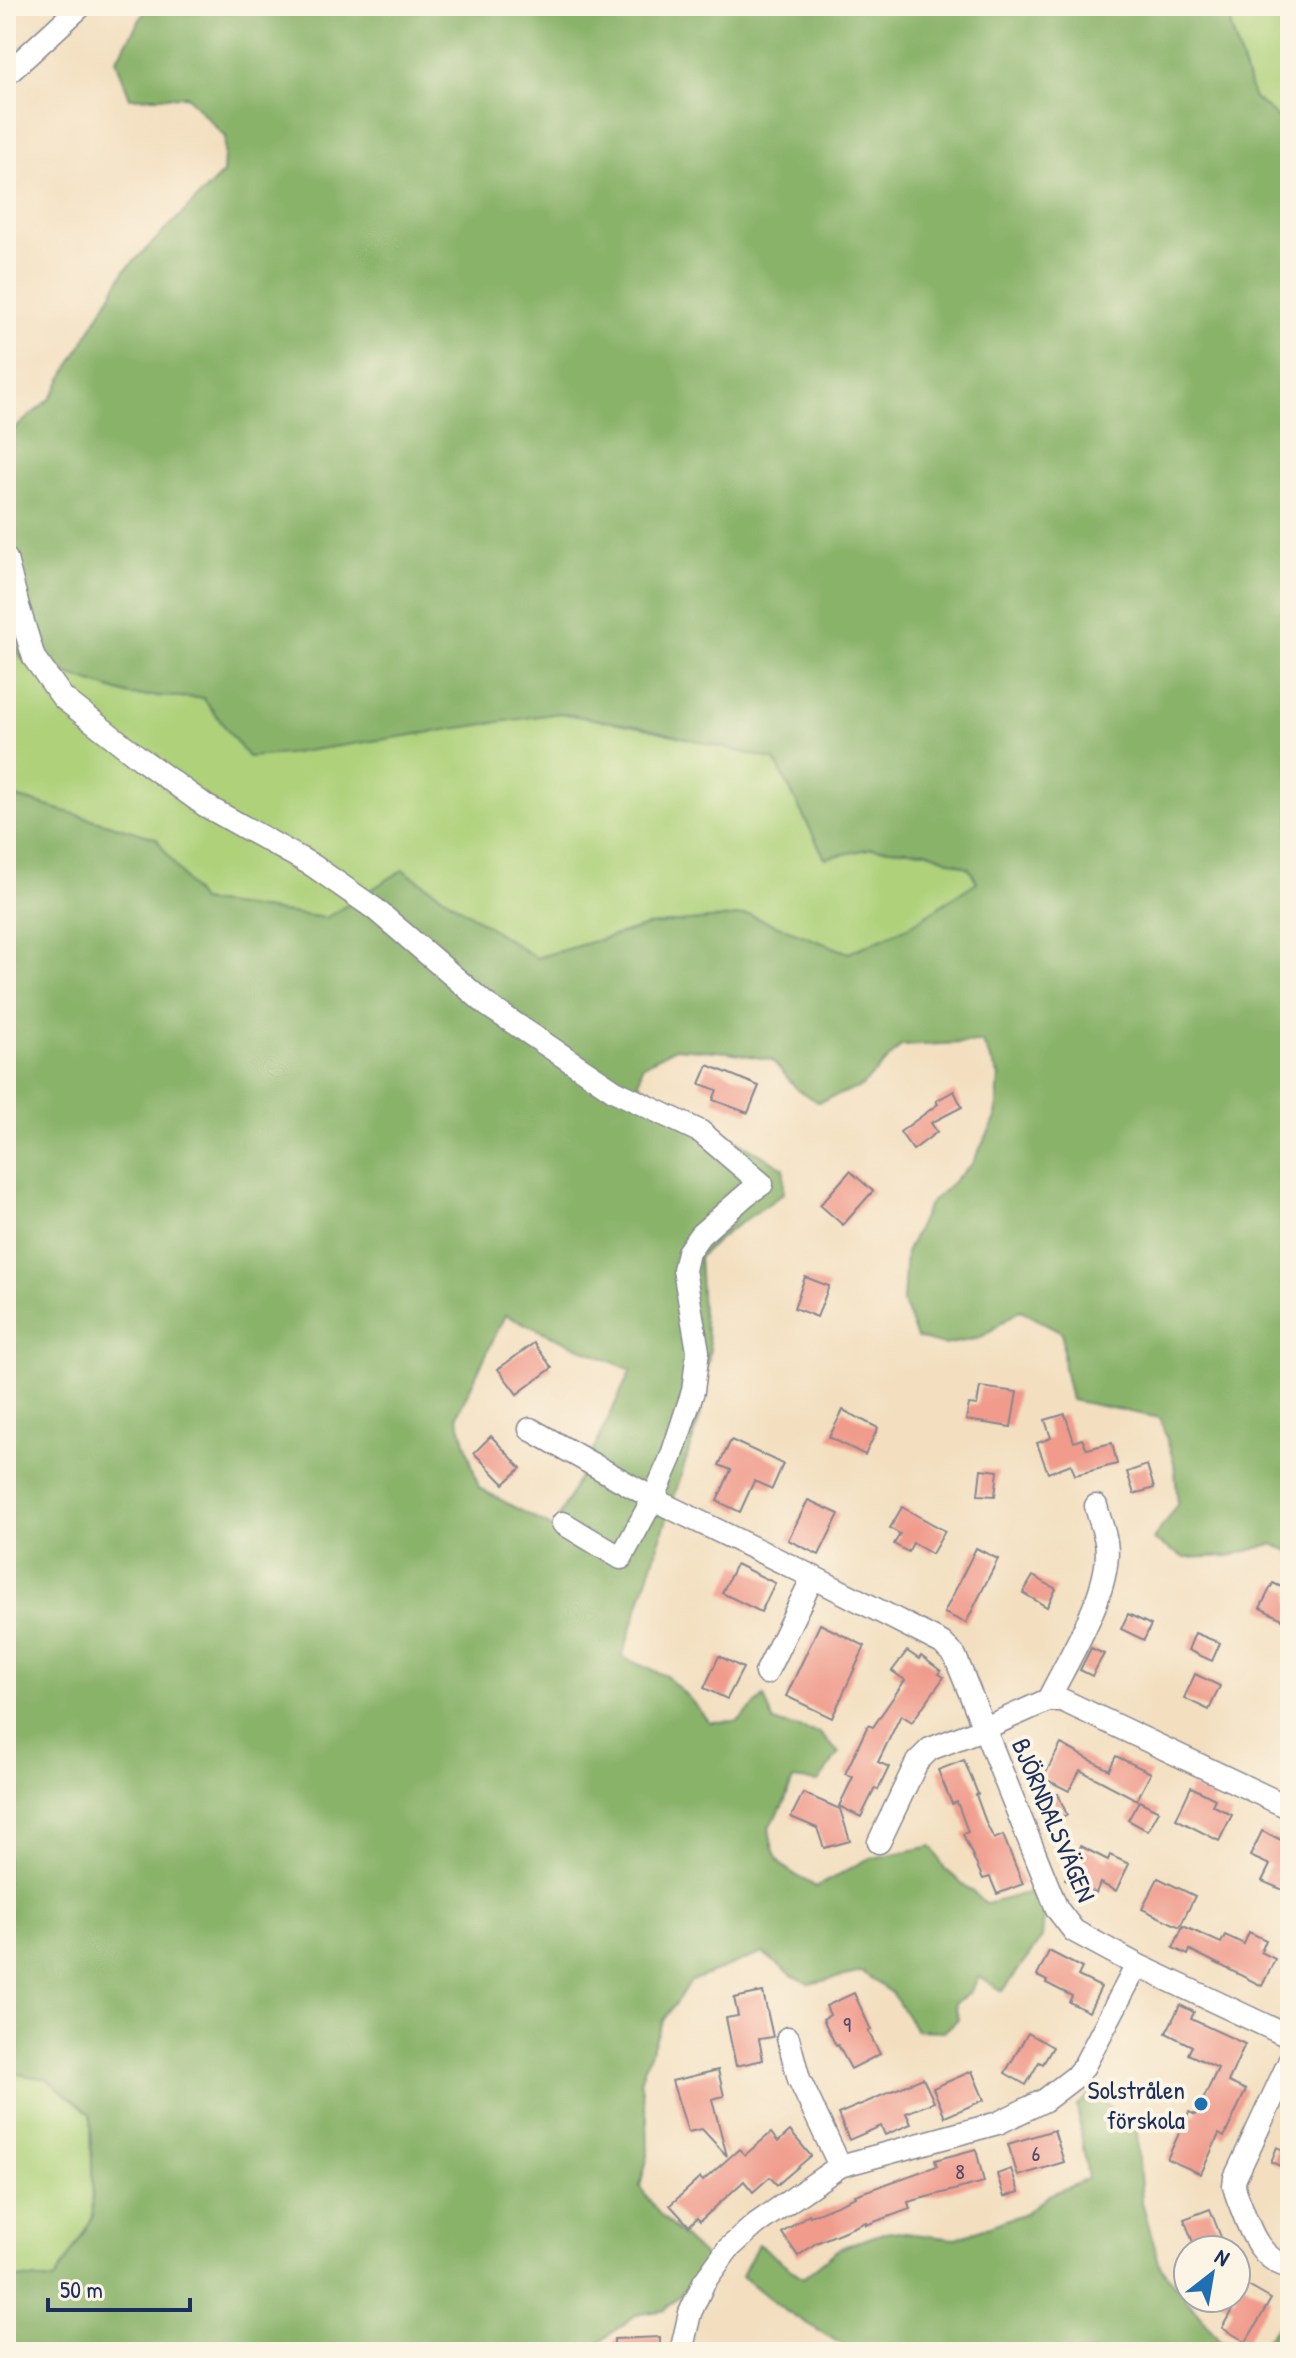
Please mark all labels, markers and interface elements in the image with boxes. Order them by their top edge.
street label: BJÖRNDALSVÄGEN [1004,1733,1104,1907]
house number: 9 [843,2009,851,2039]
place label: Solstrålen förskola [1087,2072,1185,2137]
marker: Solstrålen förskola [1192,2095,1210,2113]
house number: 6 [1032,2138,1041,2168]
house number: 8 [955,2156,965,2186]
north arrow [1172,2234,1252,2314]
text: N [1210,2241,1235,2273]
scale bar [48,2262,190,2312]
text: 50 m [60,2273,103,2305]

